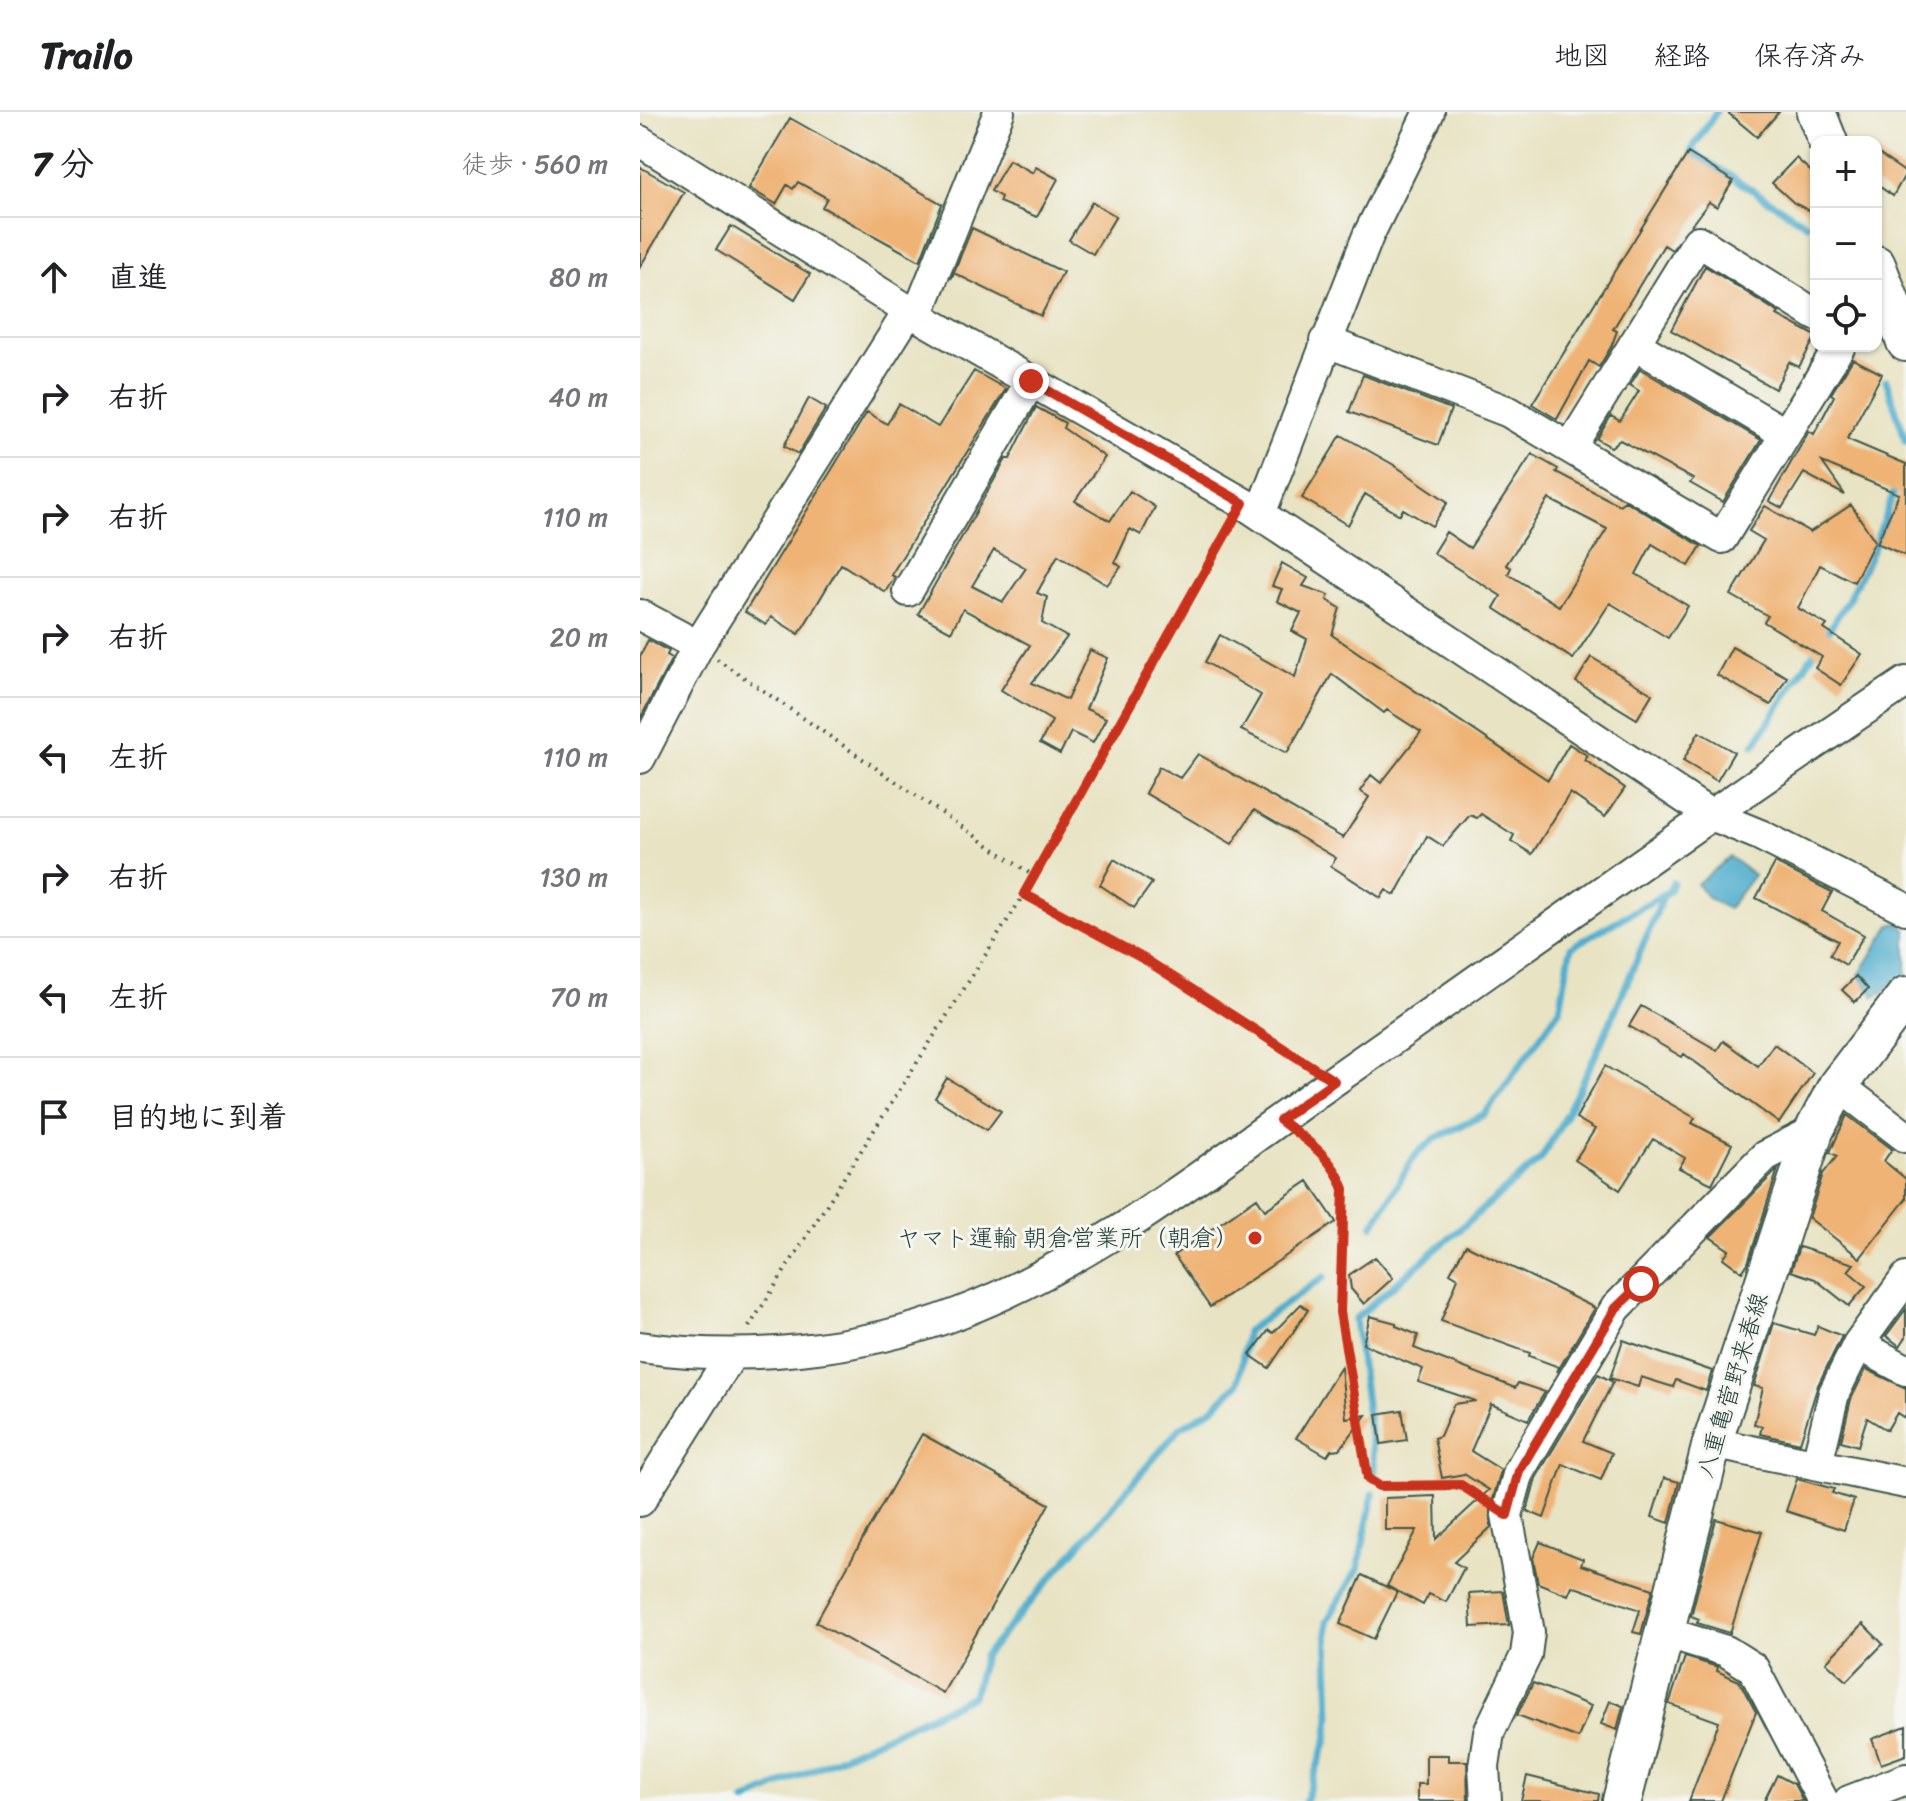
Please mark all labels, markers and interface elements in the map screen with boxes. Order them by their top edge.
text: Trailo [40,22,133,89]
text: 地図 [1554,31,1610,80]
text: 経路 [1654,31,1710,80]
text: 保存済み [1754,31,1866,80]
text: 7 分 [32,134,94,194]
map controls [1810,136,1882,352]
button: + [1810,136,1882,208]
text: 徒歩 · 560 m [462,141,608,187]
button: − [1810,208,1882,280]
text: 直進 [108,250,168,304]
text: 80 m [549,254,608,300]
icon: ahead [32,255,76,299]
button: locate [1810,280,1882,352]
route end [1013,363,1049,399]
text: 右折 [108,370,168,424]
text: 40 m [549,374,608,420]
icon: right [32,375,76,419]
text: 右折 [108,490,168,544]
text: 110 m [543,494,608,540]
icon: right [32,495,76,539]
text: 右折 [108,610,168,664]
text: 20 m [550,614,608,660]
icon: right [32,615,76,659]
text: 左折 [108,730,168,784]
text: 110 m [543,734,608,780]
icon: left [32,735,76,779]
text: 右折 [108,850,168,904]
text: 130 m [539,854,608,900]
icon: right [32,855,76,899]
text: 左折 [108,970,168,1024]
text: 70 m [550,974,608,1020]
icon: left [32,975,76,1019]
text: 目的地に到着 [108,1090,288,1144]
icon: arrive [32,1095,76,1139]
place label: ヤマト運輸 朝倉営業所（朝倉） [897,1217,1239,1259]
marker: ヤマト運輸 朝倉営業所（朝倉） [1246,1229,1264,1247]
route start [1623,1266,1659,1302]
street label: 八重亀菅野来春線 [1684,1287,1780,1483]

